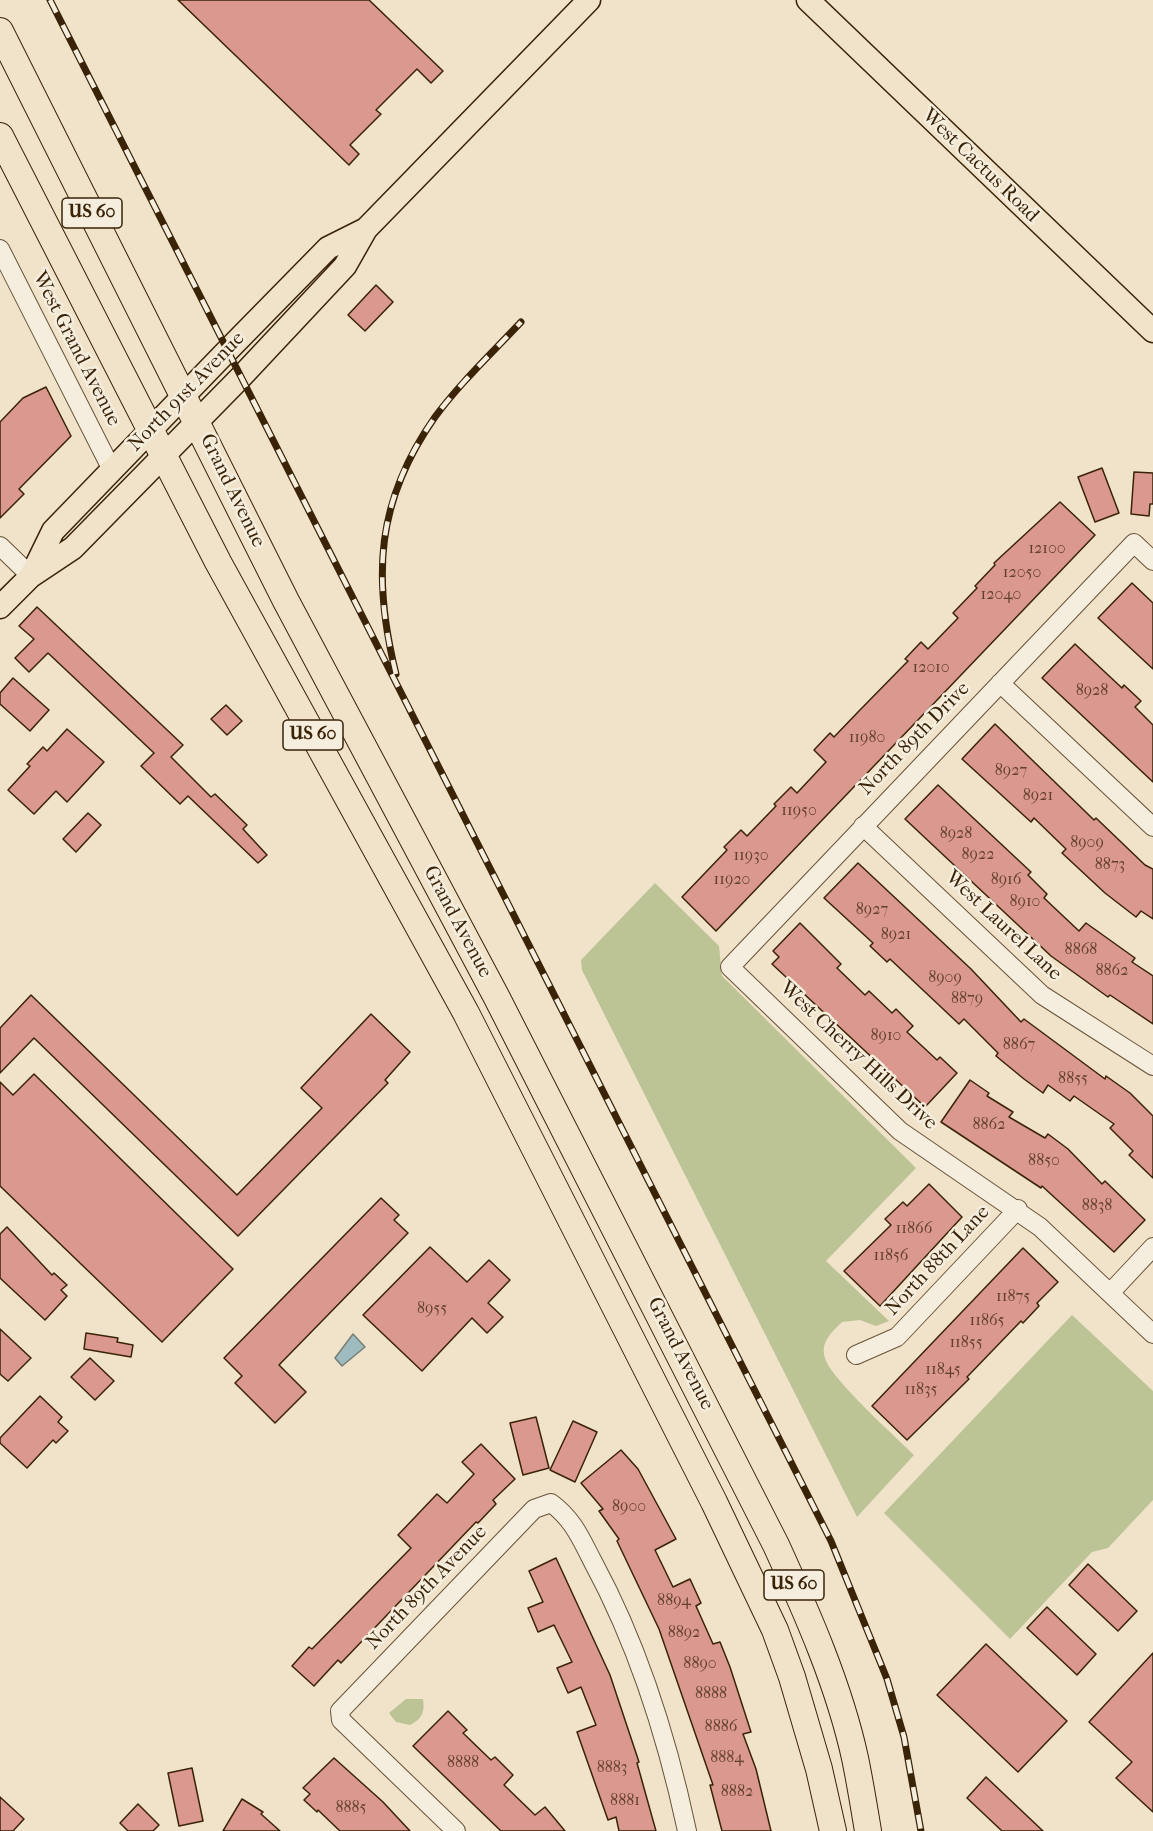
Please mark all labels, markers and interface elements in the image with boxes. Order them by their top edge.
street label: West Cactus Road [917,104,1043,228]
road number: US 60 [62,198,122,228]
street label: West Grand Avenue [27,268,125,430]
street label: North 91st Avenue [124,327,250,457]
street label: Grand Avenue [194,430,270,552]
house number: 12100 [1028,539,1066,559]
house number: 12050 [1003,563,1041,583]
house number: 12040 [981,585,1021,605]
house number: 12010 [912,658,950,678]
street label: North 89th Drive [855,677,975,801]
house number: 8928 [1076,681,1108,701]
road number: US 60 [283,720,343,750]
house number: 11980 [849,728,885,748]
house number: 8927 [995,761,1027,781]
house number: 8921 [1023,786,1053,806]
house number: 11950 [781,801,817,821]
house number: 8928 [940,824,972,844]
house number: 8909 [1070,833,1104,853]
house number: 8922 [962,845,994,865]
house number: 11930 [733,846,769,866]
house number: 8873 [1095,855,1125,875]
street label: Grand Avenue [417,862,497,982]
street label: West Laurel Lane [940,866,1066,986]
house number: 11920 [714,870,750,890]
house number: 8916 [991,870,1021,890]
house number: 8910 [1010,892,1040,912]
house number: 8927 [856,900,888,920]
house number: 8921 [881,925,911,945]
house number: 8868 [1065,940,1097,960]
house number: 8862 [1096,961,1128,981]
house number: 8909 [928,968,962,988]
street label: West Cherry Hills Drive [774,977,942,1135]
house number: 8879 [951,989,983,1009]
house number: 8910 [871,1026,901,1046]
house number: 8867 [1003,1035,1035,1055]
house number: 8855 [1058,1069,1088,1089]
house number: 8862 [973,1115,1005,1135]
house number: 8850 [1028,1151,1060,1171]
house number: 8838 [1082,1196,1112,1216]
street label: North 88th Lane [881,1201,995,1321]
house number: 11866 [896,1219,932,1239]
house number: 11856 [873,1246,909,1266]
house number: 11875 [996,1287,1030,1307]
street label: Grand Avenue [641,1294,719,1414]
house number: 8955 [417,1299,447,1319]
house number: 11865 [969,1311,1005,1331]
house number: 11855 [949,1333,983,1353]
house number: 11845 [925,1360,961,1380]
house number: 11835 [905,1380,937,1400]
house number: 8900 [612,1497,646,1517]
street label: North 89th Avenue [361,1521,493,1655]
road number: US 60 [764,1570,824,1600]
house number: 8894 [657,1591,691,1611]
house number: 8892 [668,1623,700,1643]
house number: 8890 [683,1654,717,1674]
house number: 8888 [695,1684,727,1704]
house number: 8886 [705,1717,737,1737]
house number: 8884 [710,1748,744,1768]
house number: 8888 [447,1753,479,1773]
house number: 8883 [597,1758,627,1778]
house number: 8882 [721,1782,753,1802]
house number: 8881 [610,1791,640,1811]
house number: 8885 [335,1798,367,1818]

